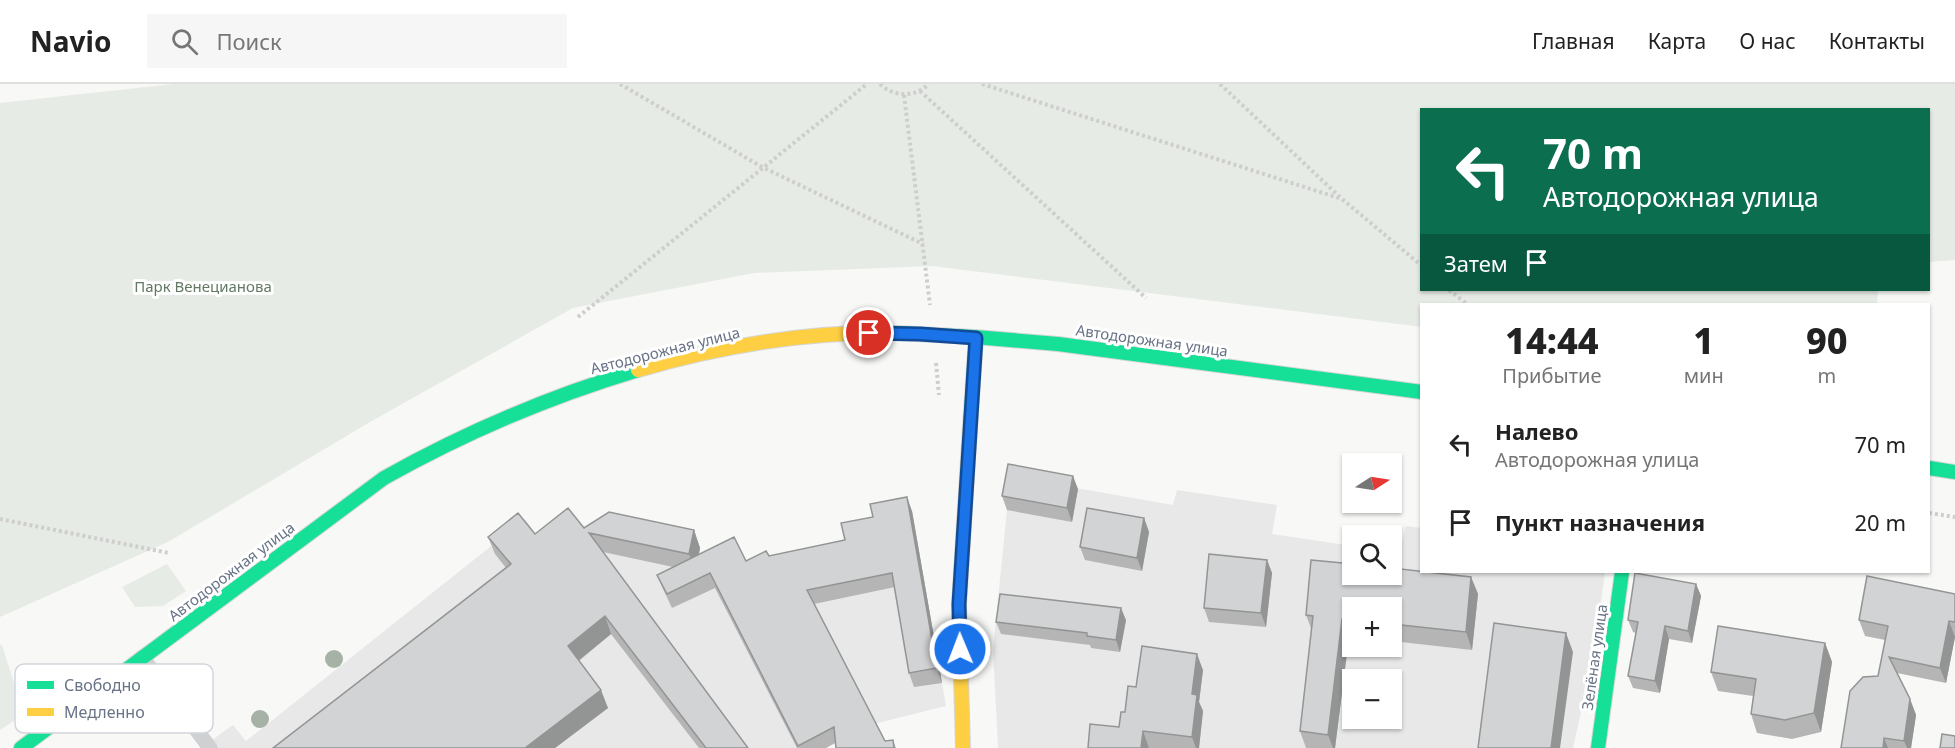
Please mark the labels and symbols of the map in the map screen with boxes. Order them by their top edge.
park label: Парк Венецианова [134,276,272,296]
pin [843,307,894,358]
street label: Автодорожная улица [1075,319,1229,361]
street label: Автодорожная улица [588,322,742,378]
north arrow [1342,453,1402,513]
street label: Автодорожная улица [164,517,298,625]
street label: Зелёная улица [1577,603,1611,711]
position arrow [928,617,992,681]
legend [15,664,213,733]
text: Свободно [64,674,141,696]
text: Медленно [64,701,145,723]

